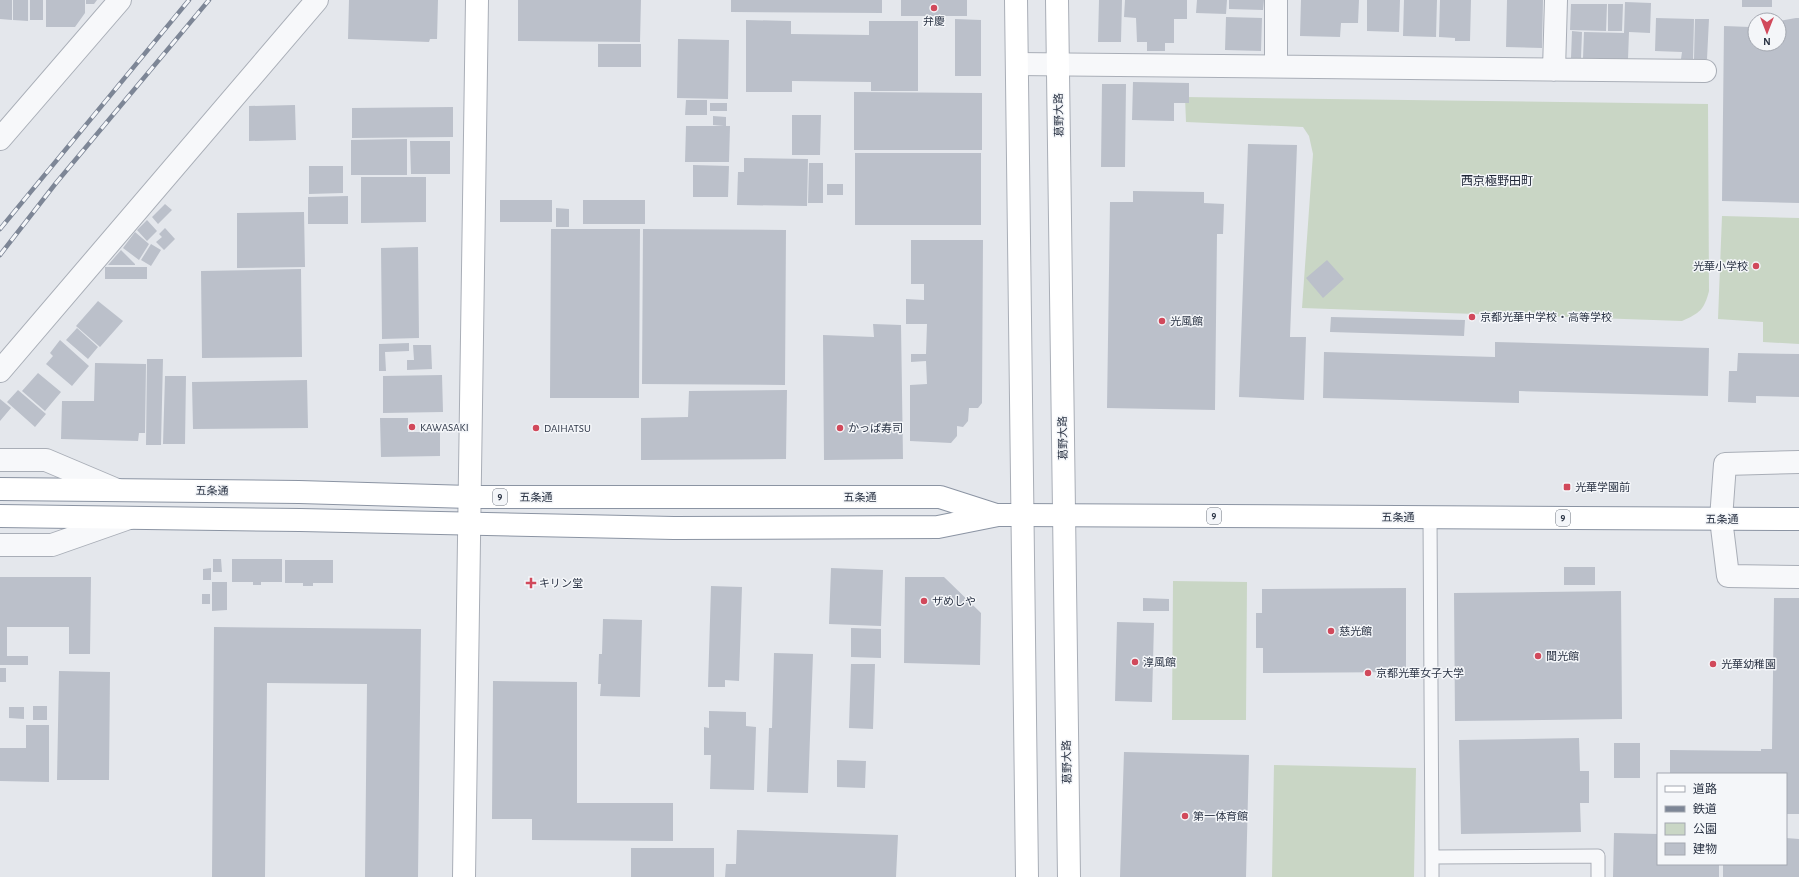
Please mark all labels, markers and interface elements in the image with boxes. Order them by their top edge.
marker: 弁慶 [929,3,939,13]
north arrow [1747,12,1787,52]
place label: 弁慶 [923,15,945,27]
text: N [1763,36,1771,47]
street label: 葛野大路 [1052,93,1065,137]
district label: 西京極野田町 [1461,174,1533,187]
place label: 光華小学校 [1693,260,1748,272]
marker: 光華小学校 [1751,261,1761,271]
place label: 京都光華中学校・高等学校 [1480,311,1612,323]
marker: 京都光華中学校・高等学校 [1467,312,1477,322]
marker: 光風館 [1157,316,1167,326]
place label: 光風館 [1170,316,1203,327]
street label: 葛野大路 [1056,416,1069,460]
marker: KAWASAKI [407,422,417,432]
place label: KAWASAKI [420,422,469,433]
place label: かっぱ寿司 [848,422,903,434]
marker: DAIHATSU [531,423,541,433]
place label: DAIHATSU [544,423,591,434]
marker: かっぱ寿司 [835,423,845,433]
place label: 光華学園前 [1575,481,1630,493]
marker: 光華学園前 [1562,482,1572,492]
street label: 五条通 [195,484,229,497]
road number: 9 [493,489,507,505]
street label: 五条通 [520,491,553,503]
street label: 五条通 [844,491,877,503]
road number: 9 [1207,508,1221,524]
road number: 9 [1556,510,1570,526]
street label: 五条通 [1382,511,1415,523]
street label: 五条通 [1706,513,1739,525]
marker: キリン堂 [526,578,536,588]
place label: キリン堂 [539,578,583,589]
place label: ザめしや [932,595,976,607]
marker: ザめしや [919,596,929,606]
place label: 慈光館 [1339,625,1372,637]
marker: 慈光館 [1326,626,1336,636]
marker: 聞光館 [1533,651,1543,661]
place label: 聞光館 [1546,651,1579,662]
marker: 淳風館 [1130,657,1140,667]
place label: 淳風館 [1143,657,1176,668]
place label: 光華幼稚園 [1721,658,1776,670]
marker: 光華幼稚園 [1708,659,1718,669]
place label: 京都光華女子大学 [1376,667,1464,679]
marker: 京都光華女子大学 [1363,668,1373,678]
street label: 葛野大路 [1060,740,1073,784]
legend [1657,773,1787,865]
text: 道路 [1693,782,1717,795]
text: 鉄道 [1693,802,1717,815]
place label: 第一体育館 [1193,810,1248,822]
marker: 第一体育館 [1180,811,1190,821]
text: 公園 [1693,823,1717,835]
text: 建物 [1693,842,1717,855]

